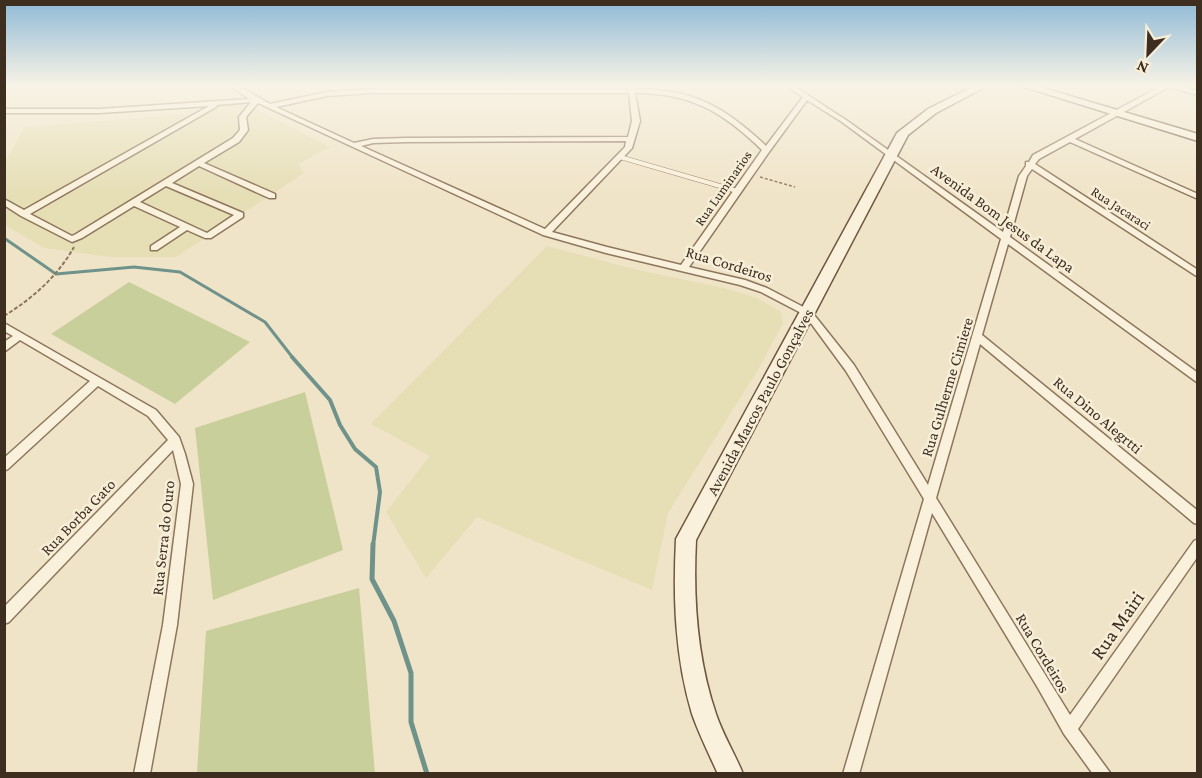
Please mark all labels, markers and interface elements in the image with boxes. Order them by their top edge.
north arrow [1118,24,1178,84]
text: N [1134,57,1151,77]
street label: Rua Luminarios [691,147,755,229]
street label: Avenida Bom Jesus da Lapa [927,160,1078,277]
street label: Rua Jacaraci [1088,183,1154,233]
street label: Rua Cordeiros [684,243,774,285]
street label: Avenida Marcos Paulo Gonçalves [704,306,817,499]
street label: Rua Gulherme Cimiere [918,315,976,459]
street label: Rua Dino Alegrtti [1050,373,1146,458]
street label: Rua Borba Gato [37,475,119,559]
street label: Rua Serra do Ouro [149,480,177,596]
street label: Rua Mairi [1086,587,1148,663]
street label: Rua Cordeiros [1013,610,1073,696]

